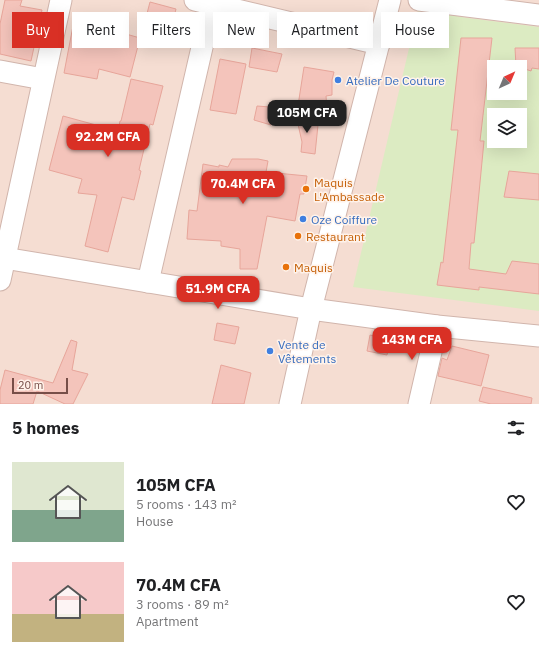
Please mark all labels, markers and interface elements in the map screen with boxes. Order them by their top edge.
chip: Buy [12,12,64,48]
chip: Rent [72,12,129,48]
chip: Filters [137,12,205,48]
chip: New [213,12,269,48]
chip: Apartment [277,12,373,48]
chip: House [381,12,449,48]
north arrow [487,60,527,100]
map controls [487,60,527,148]
place label: Atelier De Couture [346,73,445,88]
marker: Atelier De Couture [333,75,343,85]
pin: 105M CFA [266,100,348,134]
text: 105M CFA [277,104,337,121]
button: layers [487,108,527,148]
pin: 92.2M CFA [62,124,154,158]
text: 92.2M CFA [76,128,141,145]
pin: 70.4M CFA [197,171,289,205]
text: 70.4M CFA [211,175,276,192]
place label: Maquis L'Ambassade [314,175,385,204]
marker: Maquis L'Ambassade [301,184,311,194]
place label: Oze Coiffure [311,212,377,227]
marker: Oze Coiffure [298,214,308,224]
place label: Restaurant [306,229,365,244]
marker: Restaurant [293,231,303,241]
place label: Maquis [294,260,333,275]
marker: Maquis [281,262,291,272]
pin: 51.9M CFA [172,276,264,310]
text: 51.9M CFA [186,280,251,297]
pin: 143M CFA [371,327,453,361]
text: 143M CFA [382,331,442,348]
place label: Vente de Vêtements [278,337,336,366]
marker: Vente de Vêtements [265,346,275,356]
scale bar [12,376,68,395]
text: 20 m [18,378,43,392]
text: 5 homes [12,417,79,439]
icon: filters [505,417,527,439]
text: 105M CFA [136,474,216,496]
icon: home [44,478,92,526]
icon: heart [505,491,527,513]
text: 5 rooms · 143 m² [136,496,237,513]
text: House [136,513,173,530]
text: 70.4M CFA [136,574,221,596]
icon: home [44,578,92,626]
icon: heart [505,591,527,613]
text: 3 rooms · 89 m² [136,596,229,613]
text: Apartment [136,613,199,630]

